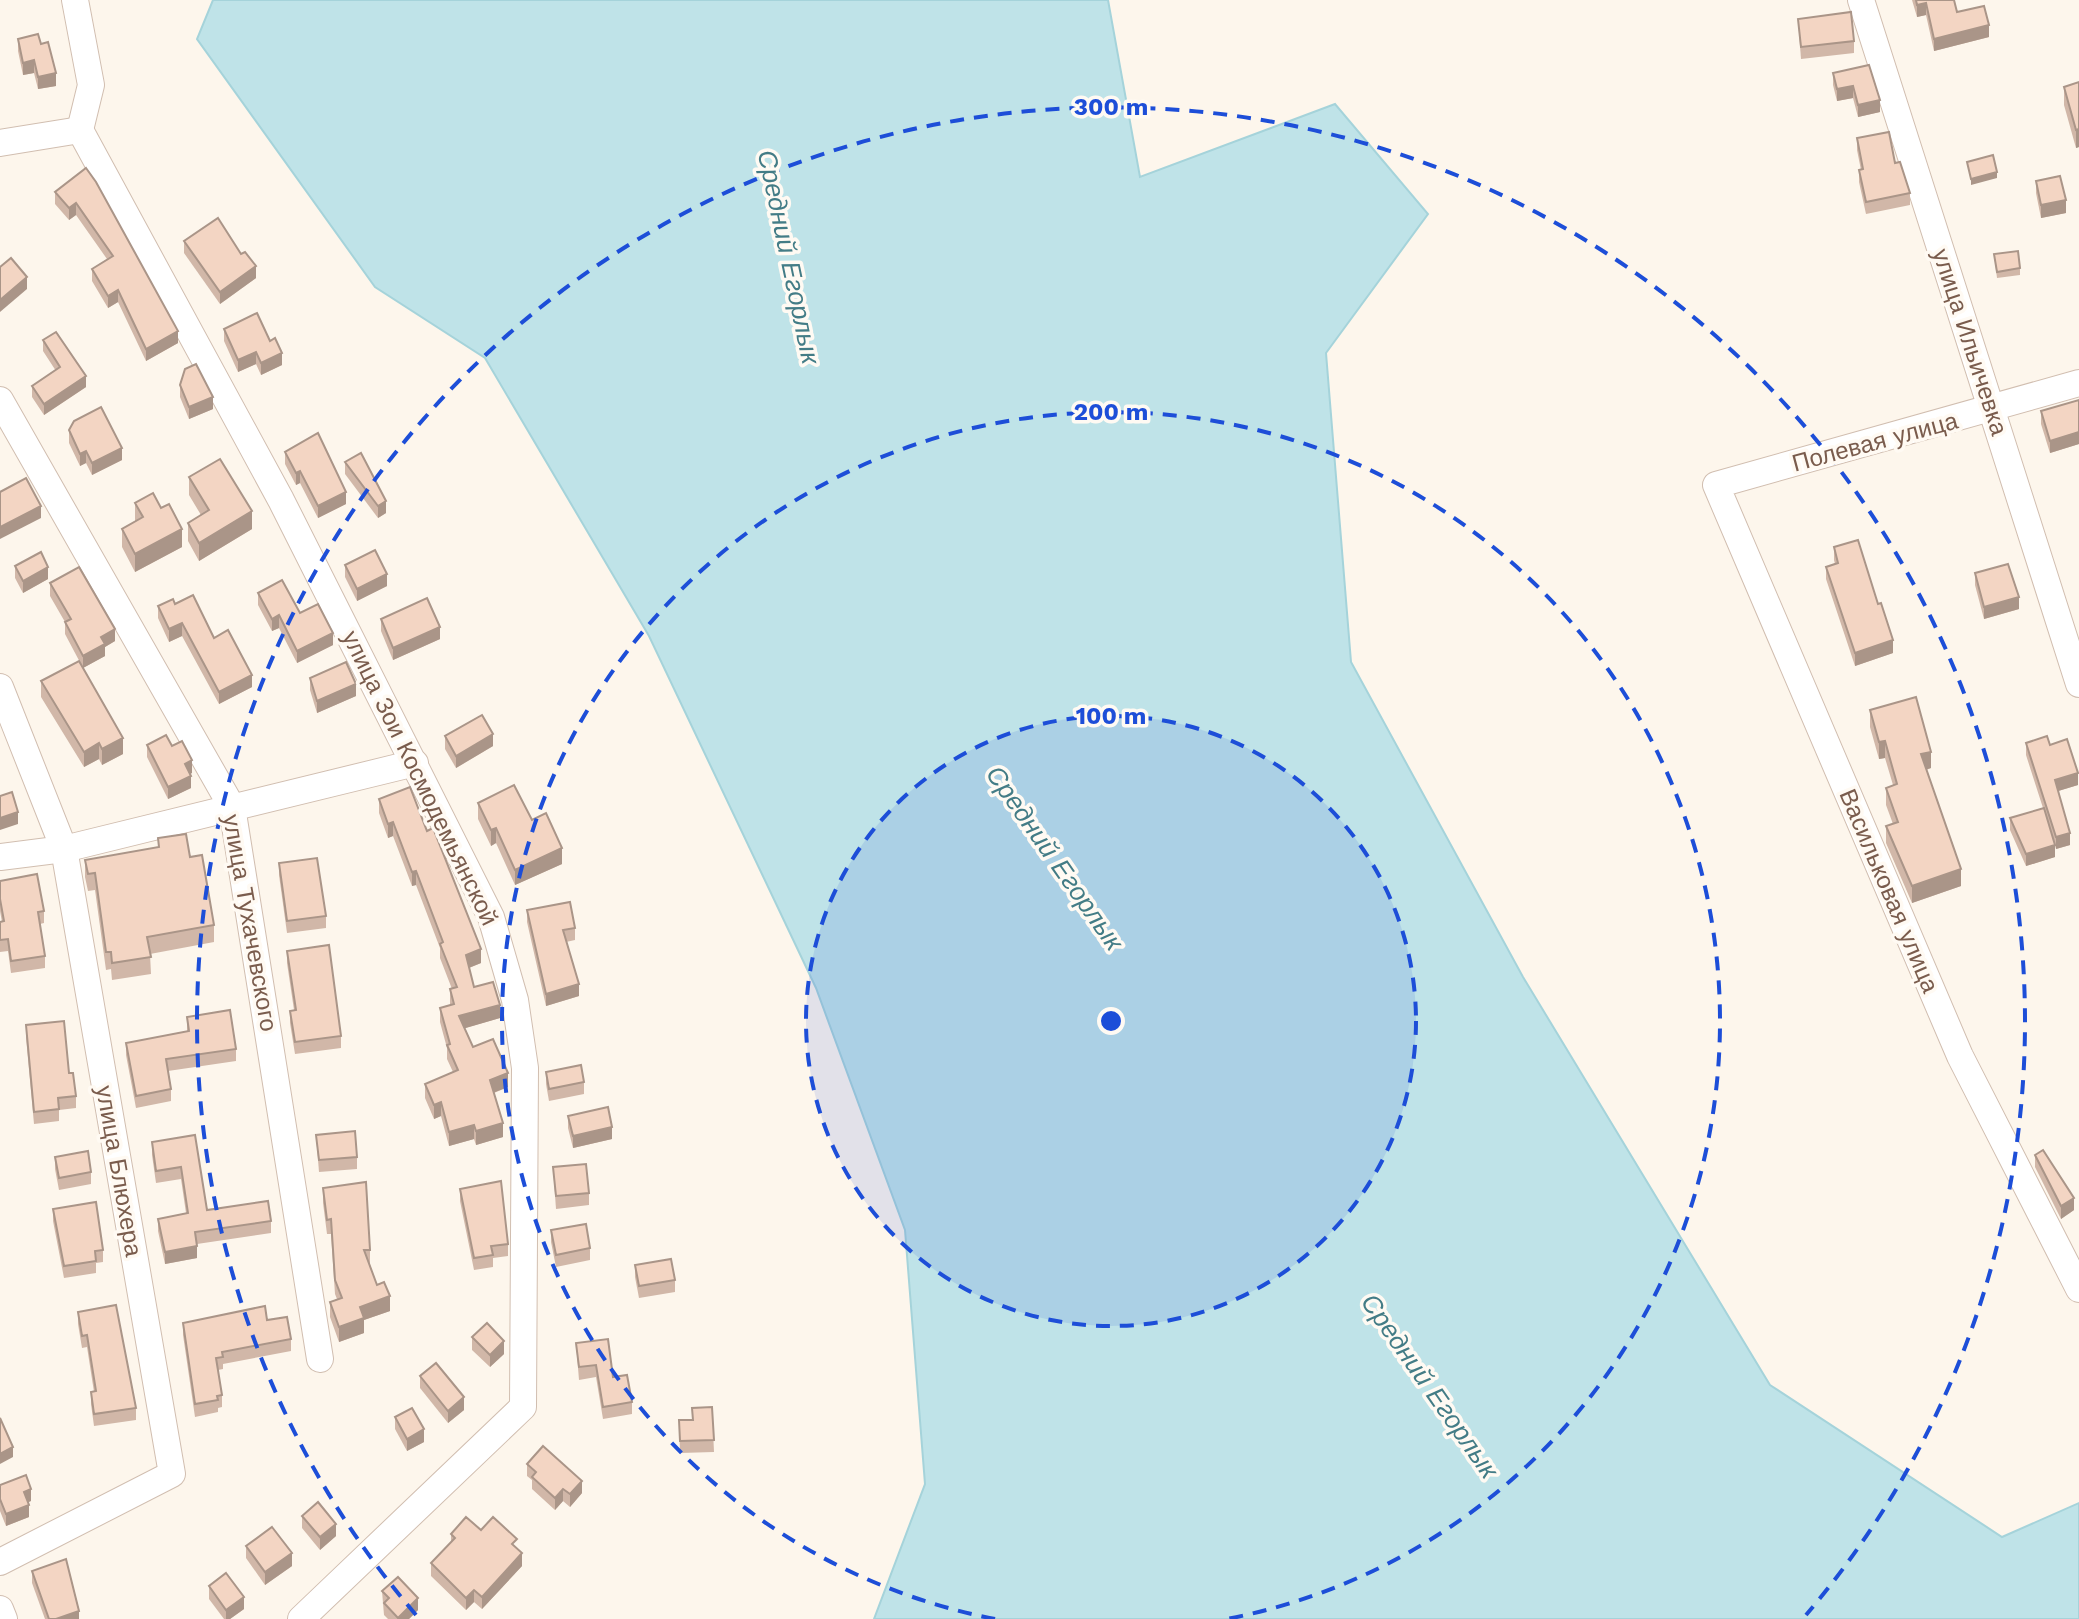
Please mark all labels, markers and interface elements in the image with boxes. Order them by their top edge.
text: 300 m [1074,93,1148,121]
water label: Средний Егорлык [752,147,827,368]
street label: улица Ильичевка [1927,245,2014,439]
text: 200 m [1074,398,1148,426]
street label: Полевая улица [1789,406,1962,478]
street label: улица Зои Космодемьянской [336,626,504,930]
text: 100 m [1076,702,1146,730]
water label: Средний Егорлык [980,760,1131,957]
street label: Васильковая улица [1833,785,1945,998]
street label: улица Тухачевского [217,812,283,1034]
centre of rings [1097,1007,1125,1035]
street label: улица Блюхера [90,1083,148,1259]
water label: Средний Егорлык [1355,1288,1506,1485]

